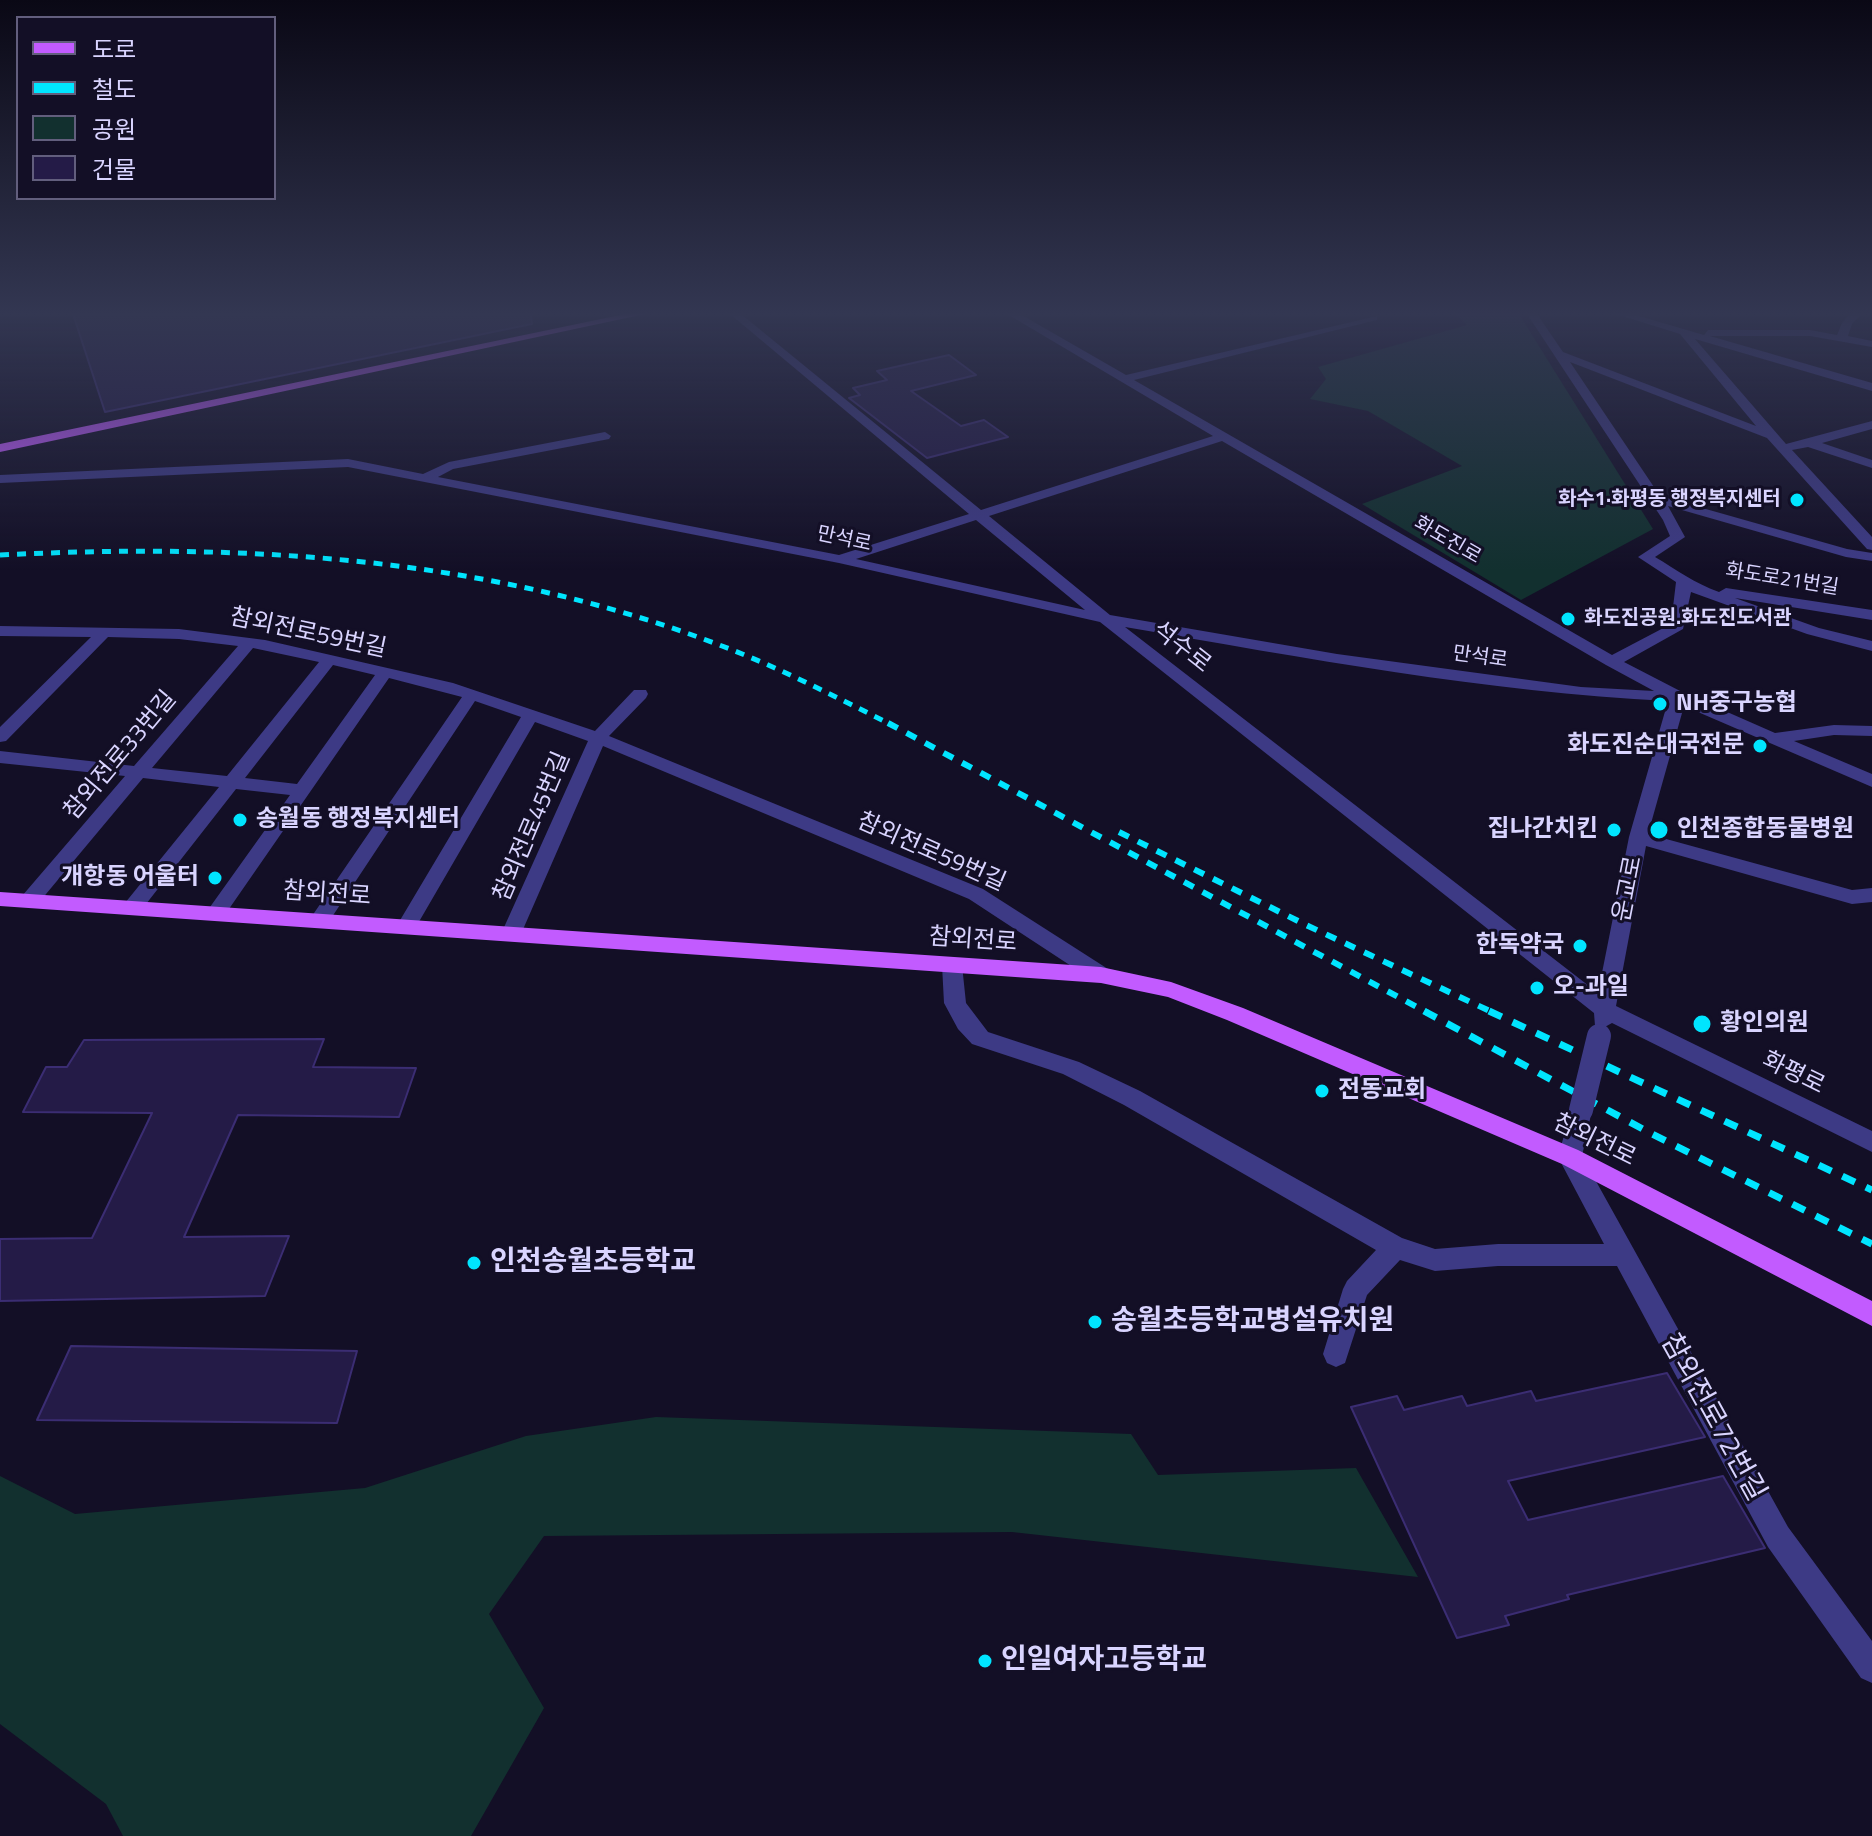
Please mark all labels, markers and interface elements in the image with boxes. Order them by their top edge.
legend [16,16,276,200]
text: 도로 [92,31,136,67]
text: 철도 [92,71,136,107]
text: 공원 [92,111,136,147]
text: 건물 [92,151,136,187]
place label: 화수1·화평동 행정복지센터 [1558,488,1781,512]
marker: 화수1·화평동 행정복지센터 [1788,491,1806,509]
street label: 화도진로 [1409,512,1485,570]
street label: 만석로 [815,523,873,557]
street label: 화도로21번길 [1724,559,1840,601]
street label: 참외전로59번길 [227,603,389,665]
place label: 화도진공원.화도진도서관 [1584,607,1792,631]
marker: 화도진공원.화도진도서관 [1559,610,1577,628]
street label: 석수로 [1146,616,1216,680]
street label: 만석로 [1451,642,1509,674]
street label: 참외전로33번길 [59,686,183,826]
place label: NH중구농협 [1676,690,1797,718]
marker: NH중구농협 [1651,695,1669,713]
place label: 화도진순대국전문 [1567,732,1744,760]
marker: 화도진순대국전문 [1751,737,1769,755]
street label: 참외전로45번길 [489,748,577,906]
place label: 송월동 행정복지센터 [256,806,460,834]
street label: 참외전로59번길 [852,807,1010,899]
marker: 송월동 행정복지센터 [231,811,249,829]
place label: 집나간치킨 [1488,816,1598,844]
place label: 인천종합동물병원 [1677,816,1854,844]
marker: 인천종합동물병원 [1648,819,1670,841]
marker: 집나간치킨 [1605,821,1623,839]
street label: 운교로 [1609,854,1649,924]
place label: 개항동 어울터 [61,864,199,892]
marker: 개항동 어울터 [206,869,224,887]
street label: 참외전로 [282,878,372,912]
street label: 참외전로 [928,924,1018,958]
place label: 한독약국 [1476,932,1564,960]
marker: 한독약국 [1571,937,1589,955]
place label: 오-과일 [1553,974,1629,1002]
marker: 오-과일 [1528,979,1546,997]
place label: 황인의원 [1720,1010,1808,1038]
marker: 황인의원 [1691,1013,1713,1035]
street label: 화평로 [1757,1047,1829,1101]
place label: 전동교회 [1338,1077,1426,1105]
marker: 전동교회 [1313,1082,1331,1100]
street label: 참외전로 [1548,1109,1640,1173]
place label: 인천송월초등학교 [490,1246,696,1280]
marker: 인천송월초등학교 [465,1254,483,1272]
place label: 송월초등학교병설유치원 [1111,1305,1394,1339]
marker: 송월초등학교병설유치원 [1086,1313,1104,1331]
street label: 참외전로72번길 [1652,1329,1772,1507]
place label: 인일여자고등학교 [1001,1644,1207,1678]
marker: 인일여자고등학교 [976,1652,994,1670]

